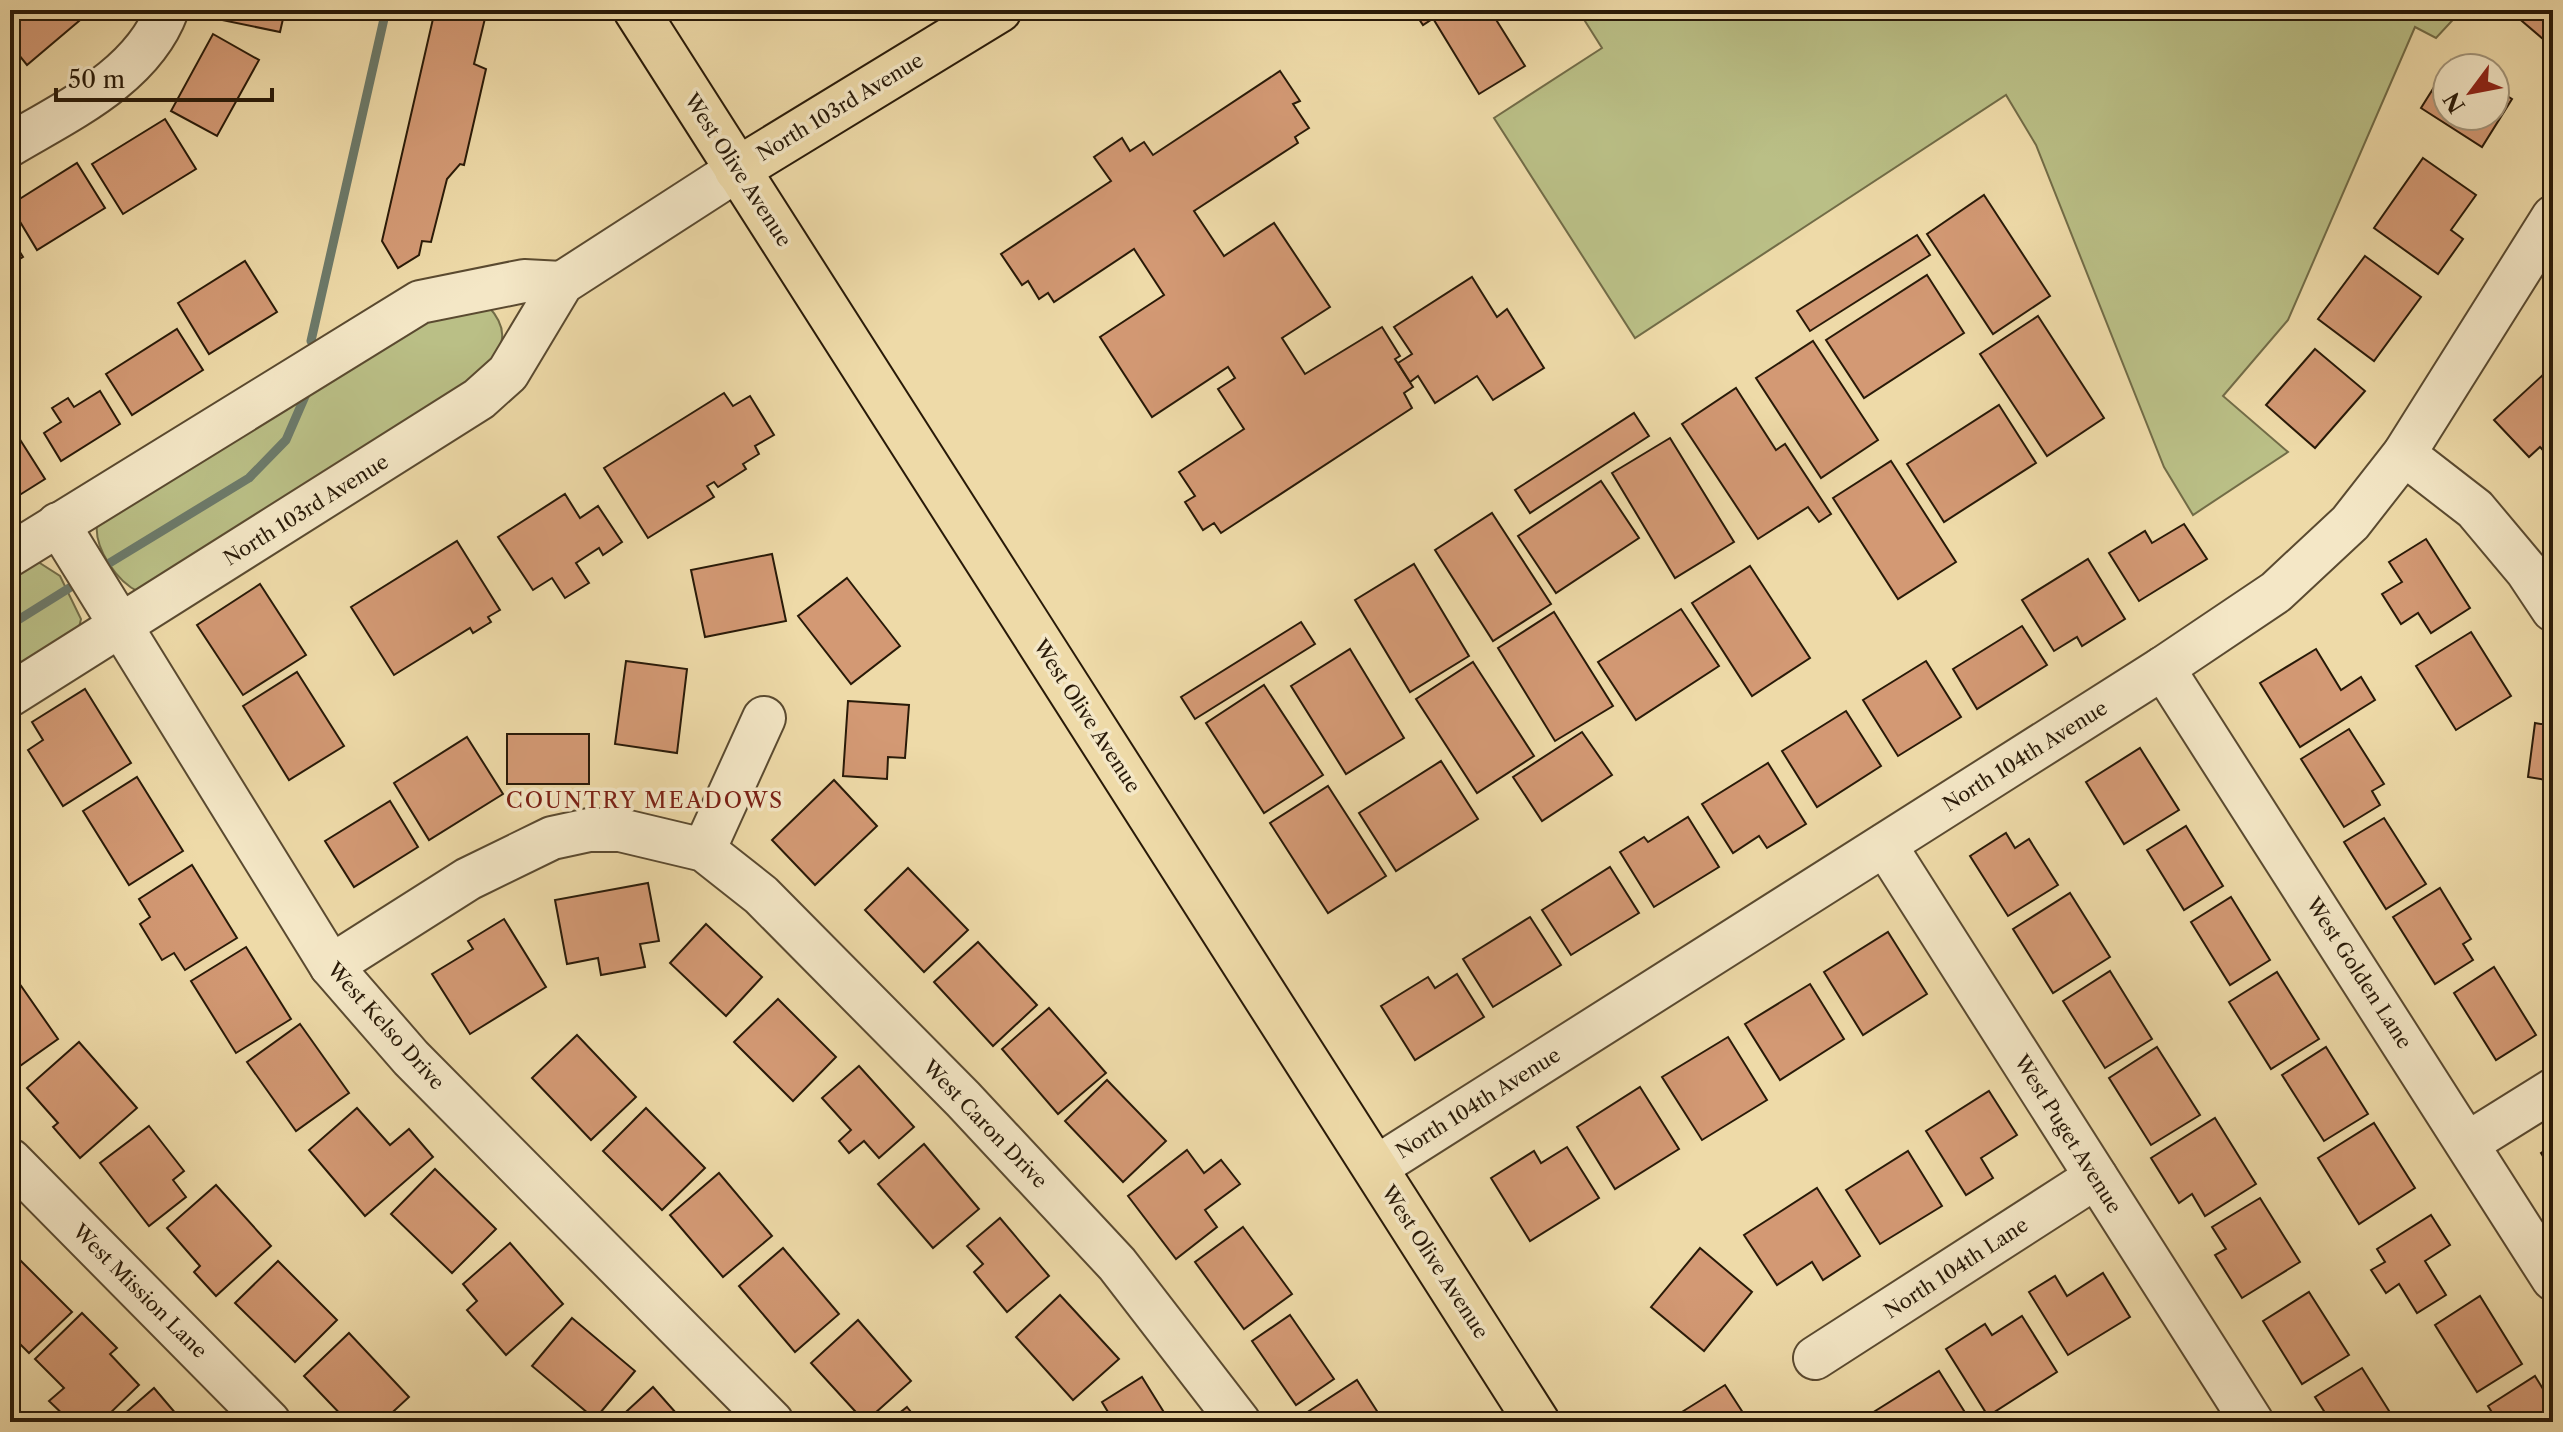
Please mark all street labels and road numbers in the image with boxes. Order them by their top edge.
street label: North 103rd Avenue [753,48,927,166]
street label: West Olive Avenue [679,88,796,251]
street label: North 103rd Avenue [219,450,393,570]
street label: West Olive Avenue [1028,634,1145,797]
street label: North 104th Avenue [1938,696,2112,816]
street label: West Golden Lane [2301,892,2417,1053]
street label: West Kelso Drive [322,957,449,1095]
street label: North 104th Avenue [1391,1043,1565,1163]
street label: West Puget Avenue [2009,1050,2126,1218]
street label: West Caron Drive [917,1054,1052,1193]
street label: West Olive Avenue [1376,1180,1493,1343]
street label: North 104th Lane [1880,1213,2032,1323]
street label: West Mission Lane [67,1218,212,1363]

